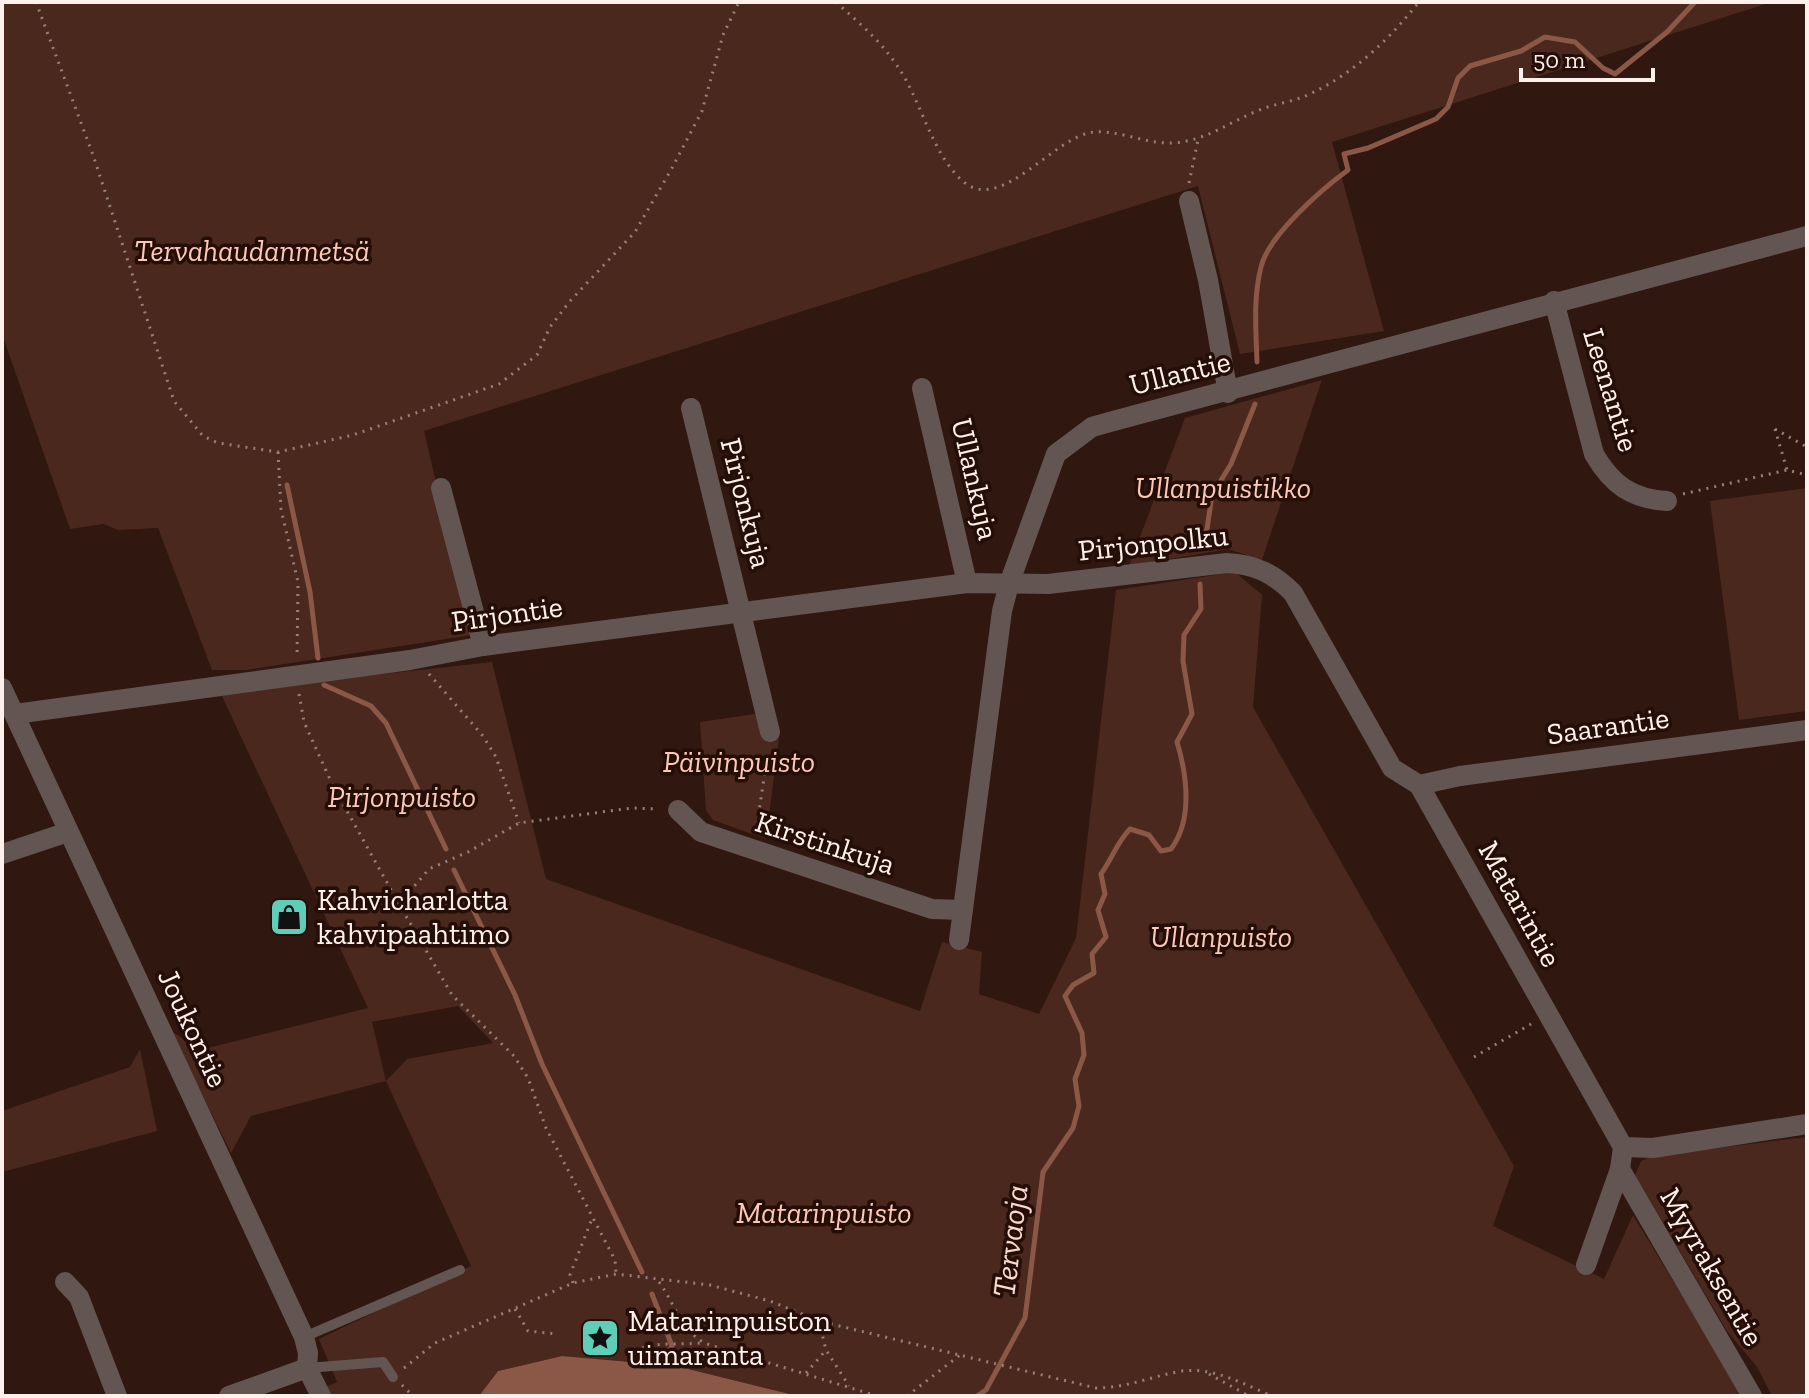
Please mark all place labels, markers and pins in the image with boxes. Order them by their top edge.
place label: Kahvicharlotta kahvipaahtimo [317,882,510,952]
shop icon: Kahvicharlotta kahvipaahtimo [268,896,310,938]
place label: Matarinpuiston uimaranta [628,1303,831,1373]
place icon: Matarinpuiston uimaranta [579,1317,621,1359]

